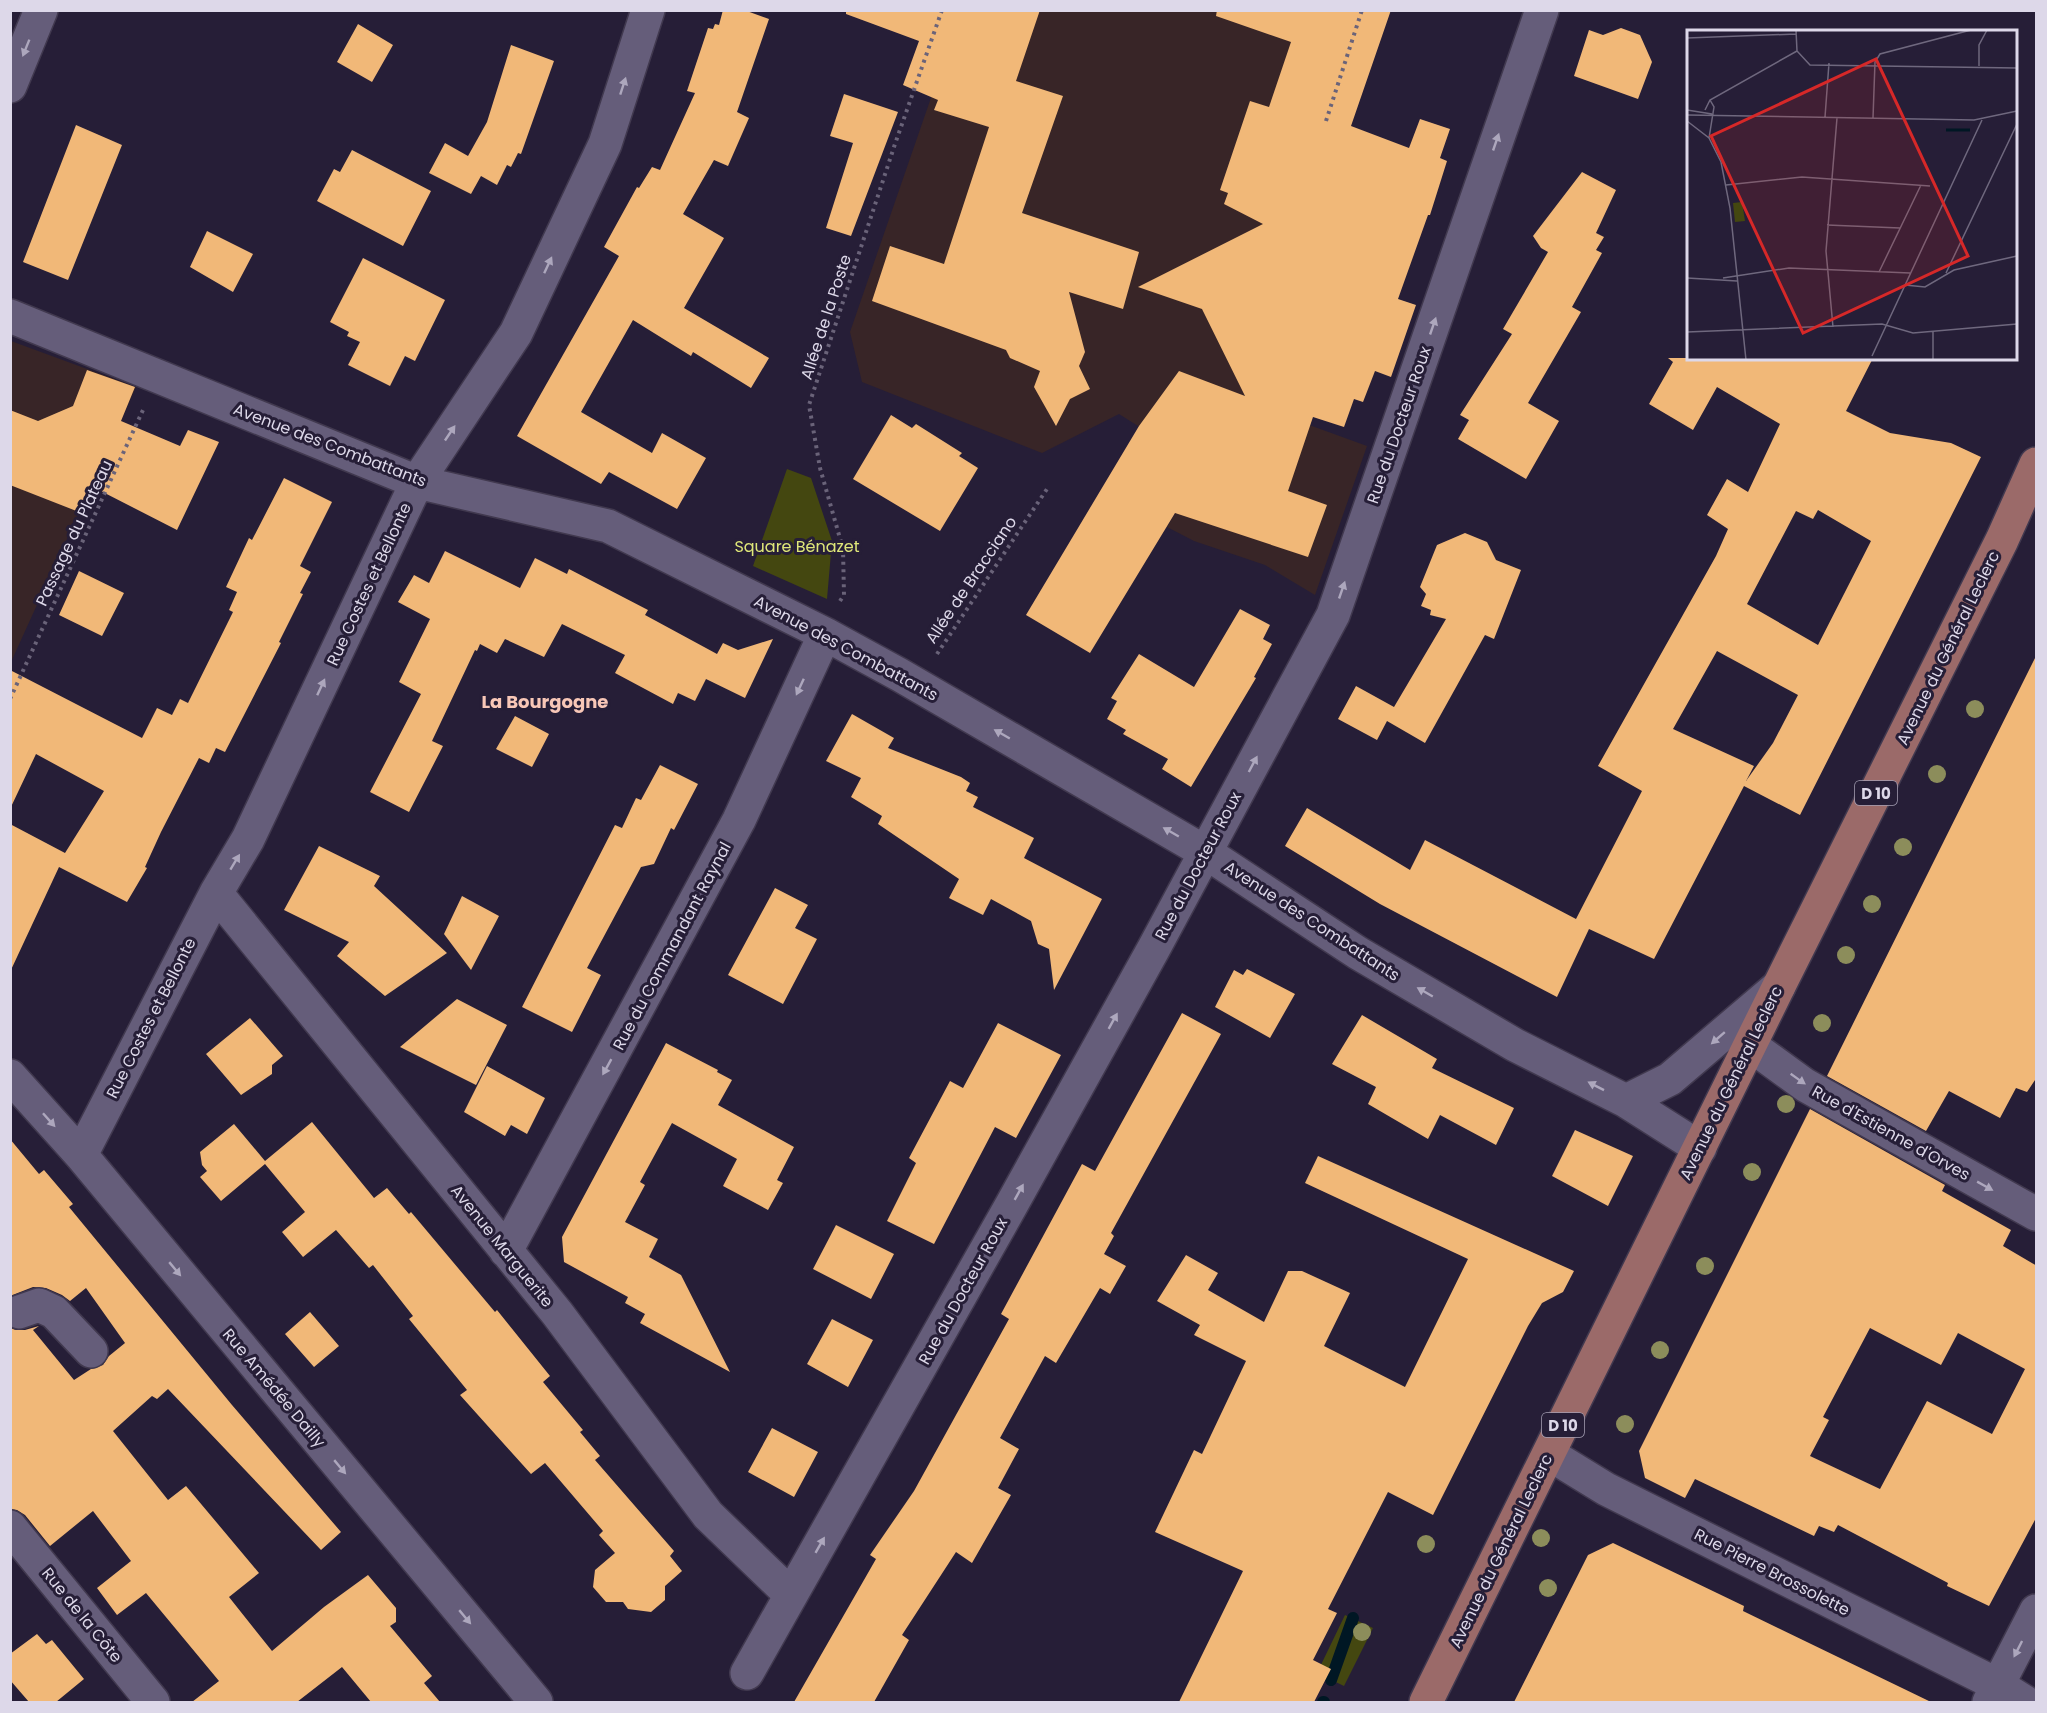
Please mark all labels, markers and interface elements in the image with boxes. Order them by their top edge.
inset map [1687,30,2017,360]
one-way arrow [21,40,31,58]
one-way arrow [619,77,629,95]
one-way arrow [1492,133,1502,151]
street label: Allée de la Poste [795,251,857,383]
one-way arrow [543,256,553,274]
one-way arrow [1428,317,1438,335]
street label: Rue du Docteur Roux [1361,343,1437,507]
street label: Avenue des Combattants [230,397,430,493]
one-way arrow [444,426,456,442]
street label: Passage du Plateau [30,456,118,610]
street label: Rue Costes et Bellonte [321,499,417,669]
street label: Allée de Bracciano [920,512,1022,648]
park label: Square Bénazet [734,535,860,558]
street label: Avenue du Général Leclerc [1891,547,2005,749]
one-way arrow [1337,581,1347,599]
street label: Avenue des Combattants [750,590,942,706]
one-way arrow [316,678,325,695]
one-way arrow [795,679,805,697]
district label: La Bourgogne [482,689,608,714]
one-way arrow [994,729,1010,740]
one-way arrow [1248,755,1258,772]
road number: D 10 [1855,781,1897,805]
street label: Rue du Docteur Roux [1149,788,1247,944]
one-way arrow [1162,827,1179,837]
street label: Rue du Commandant Raynal [607,838,737,1054]
one-way arrow [229,854,240,870]
street label: Avenue des Combattants [1220,855,1404,987]
street label: Rue Costes et Bellonte [101,934,202,1102]
street label: Avenue du Général Leclerc [1674,982,1788,1184]
one-way arrow [1416,987,1433,997]
one-way arrow [1108,1012,1118,1029]
one-way arrow [1711,1031,1726,1044]
one-way arrow [602,1059,612,1076]
one-way arrow [1789,1073,1805,1085]
street label: Rue d'Estienne d'Orves [1808,1080,1974,1186]
one-way arrow [1587,1081,1604,1090]
one-way arrow [42,1112,55,1127]
street label: Avenue Marguerite [445,1180,559,1312]
one-way arrow [1977,1181,1994,1191]
one-way arrow [1014,1183,1024,1200]
street label: Rue du Docteur Roux [913,1213,1013,1369]
one-way arrow [168,1261,181,1276]
street label: Rue Amédée Dailly [217,1323,331,1453]
road number: D 10 [1542,1413,1584,1437]
street label: Avenue du Général Leclerc [1444,1450,1558,1652]
one-way arrow [333,1459,346,1474]
street label: Rue Pierre Brossolette [1690,1523,1854,1621]
one-way arrow [815,1536,825,1553]
street label: Rue de la Côte [36,1562,128,1668]
one-way arrow [458,1609,471,1625]
one-way arrow [2013,1640,2023,1657]

